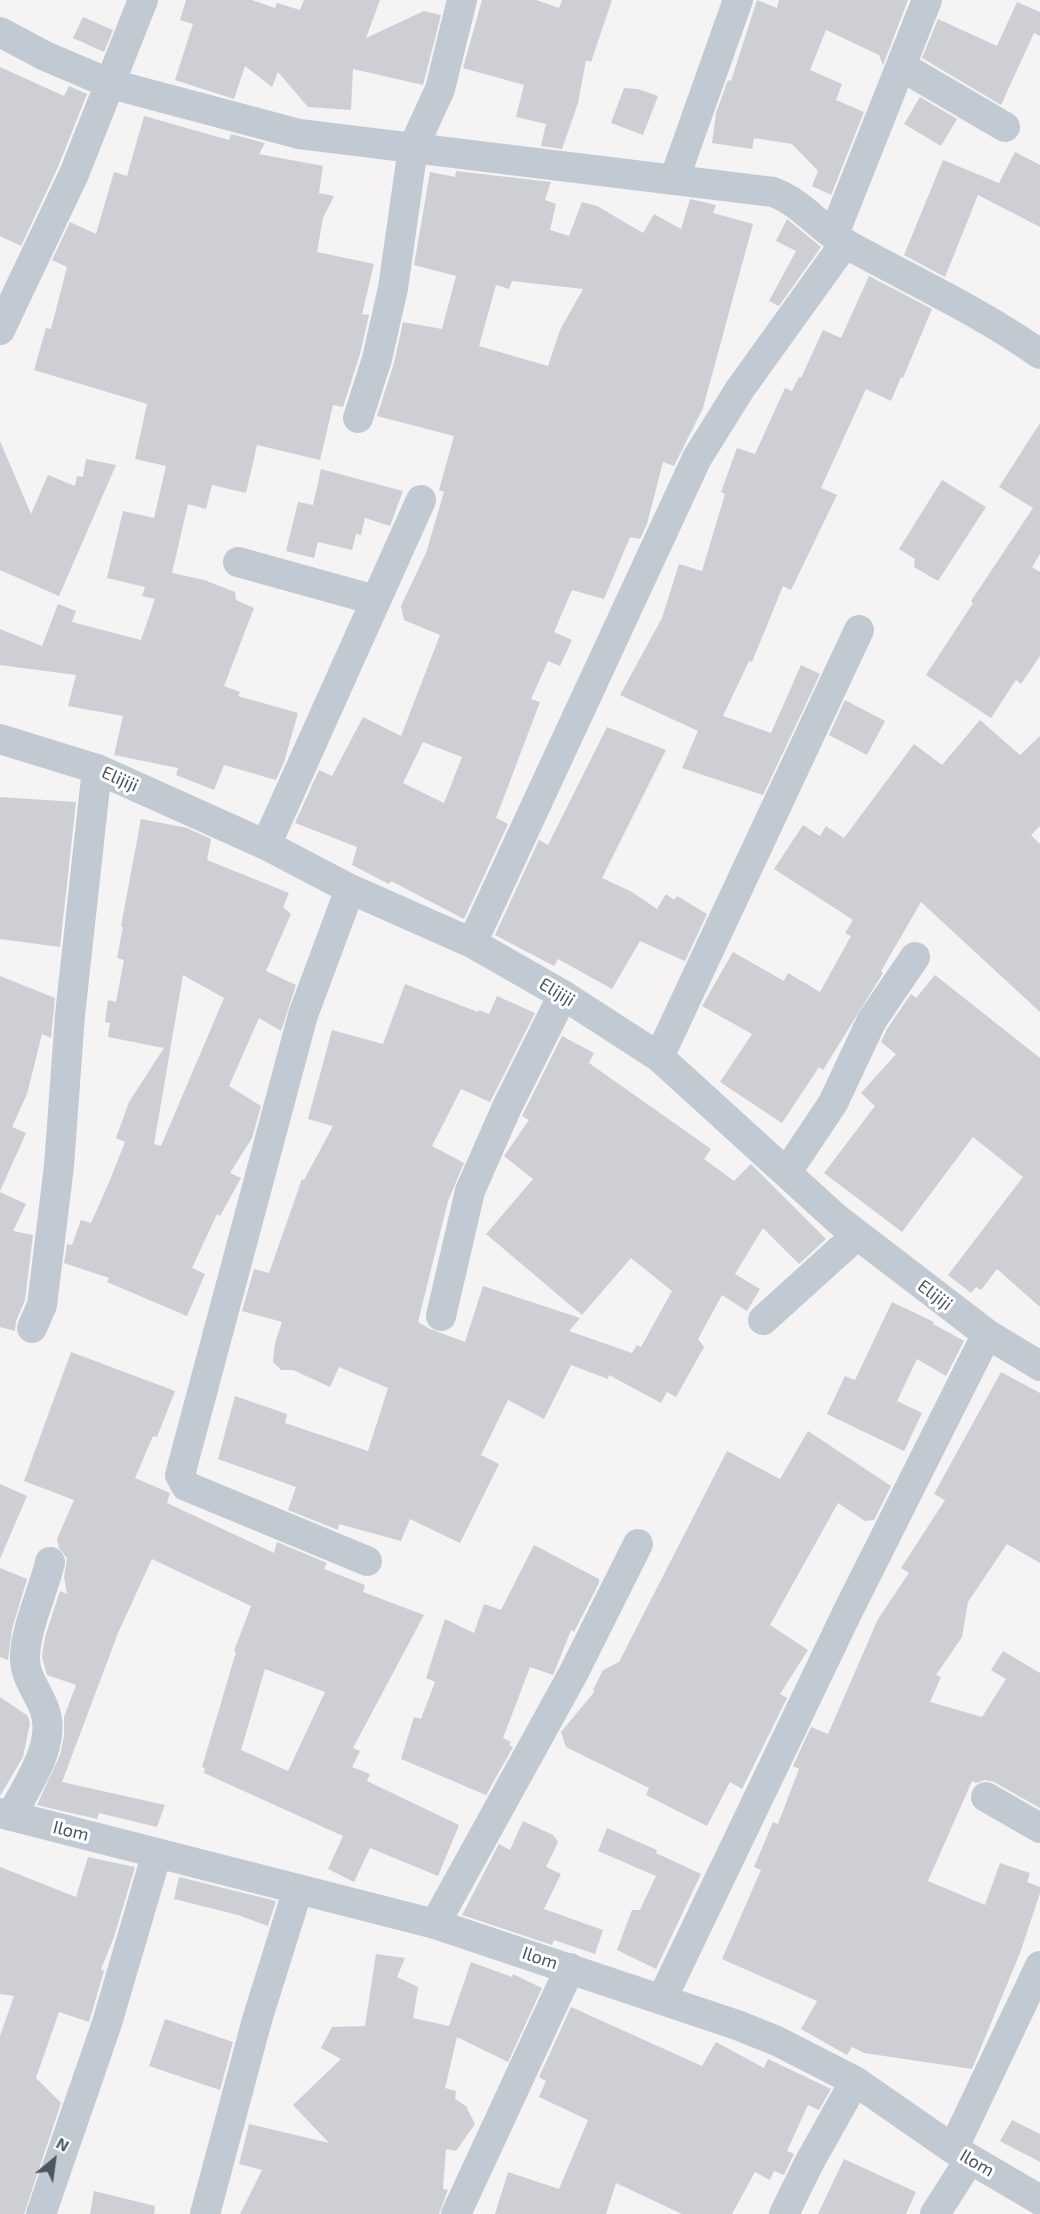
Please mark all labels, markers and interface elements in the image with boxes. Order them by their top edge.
street label: Elijiji [98,761,142,797]
street label: Elijiji [535,973,579,1011]
street label: Elijiji [913,1275,957,1315]
street label: Ilom [51,1816,91,1846]
street label: Ilom [520,1942,560,1974]
north arrow [24,2130,84,2190]
text: N [53,2133,73,2155]
street label: Ilom [956,2145,998,2181]

